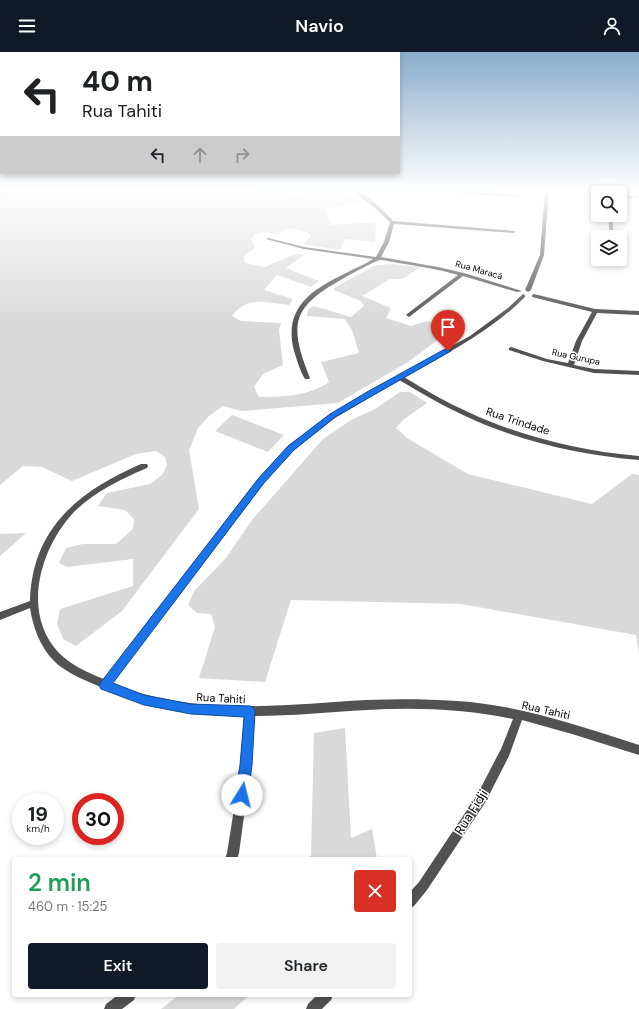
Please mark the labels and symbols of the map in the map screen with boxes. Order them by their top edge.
street label: Rua Maracá [454,258,504,282]
pin [431,310,465,351]
street label: Rua Gurupa [551,346,601,368]
street label: Rua Trindade [484,404,552,438]
street label: Rua Tahiti [196,690,246,706]
street label: Rua Tahiti [521,698,571,722]
position arrow [221,774,263,816]
street label: Rua Fidji [450,786,492,838]
speed limit sign: 30 [72,793,124,845]

